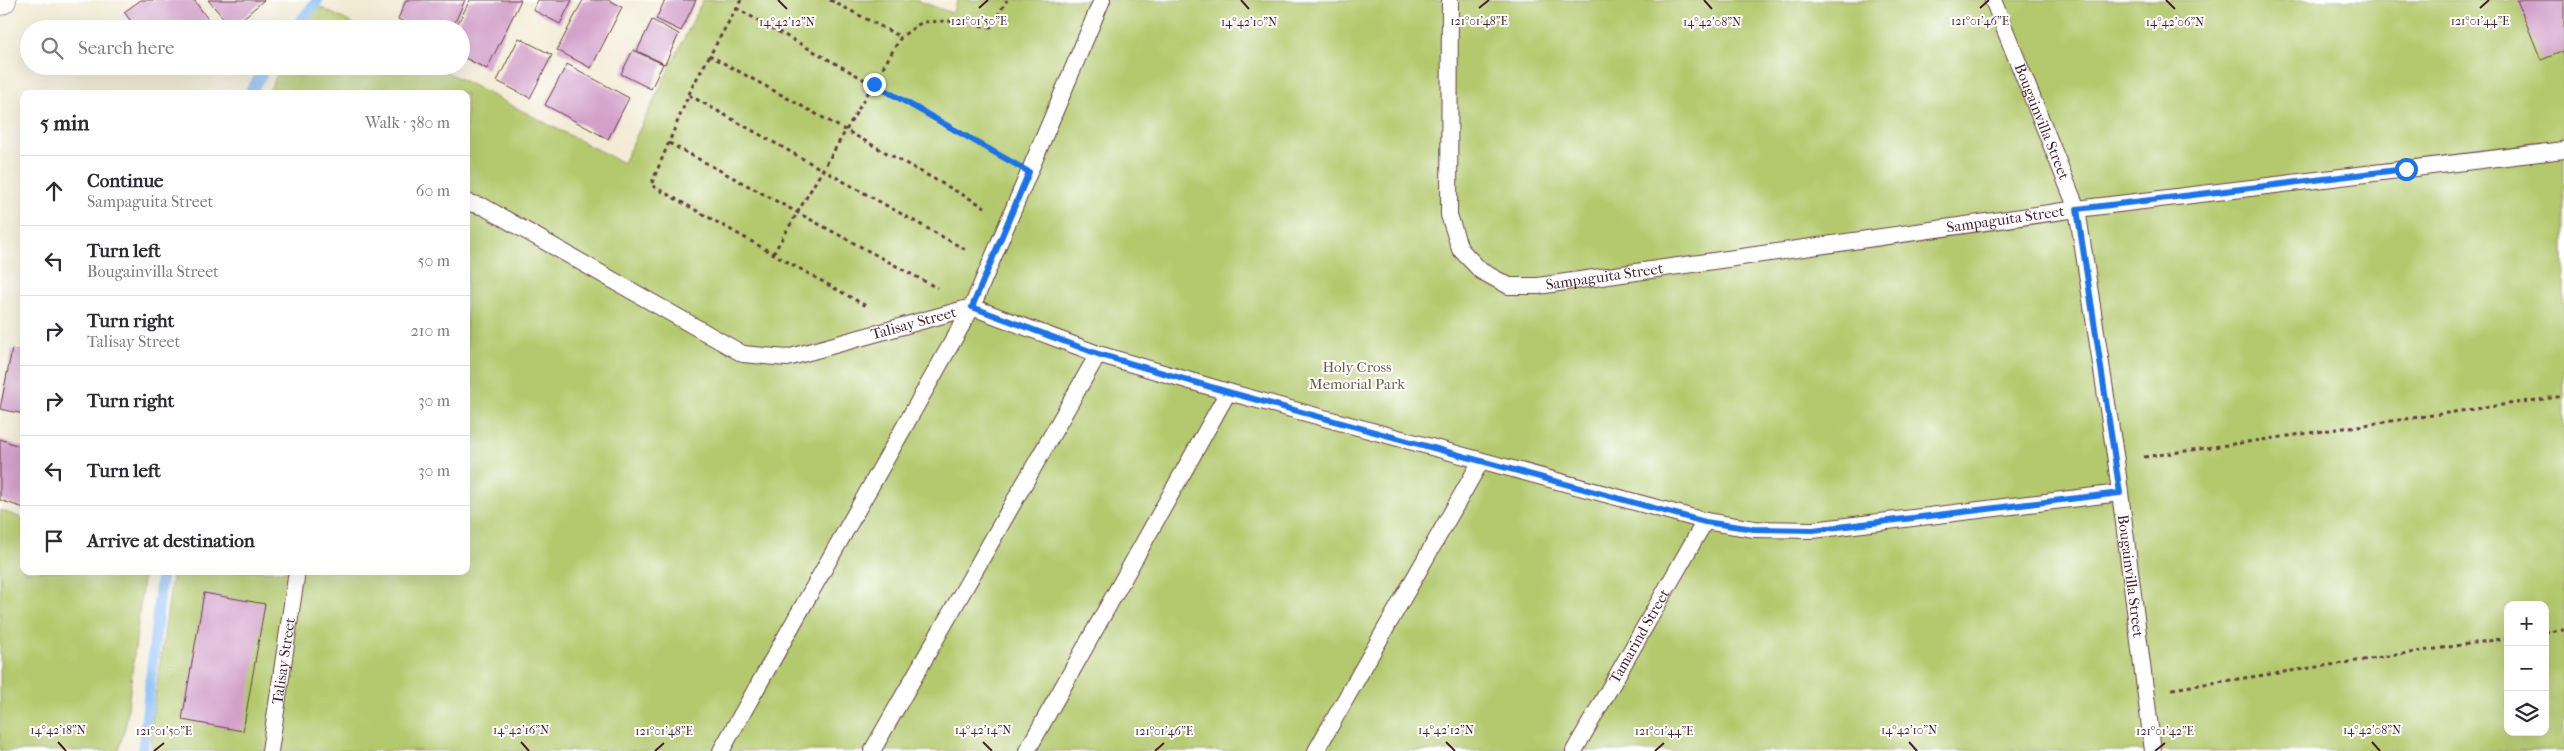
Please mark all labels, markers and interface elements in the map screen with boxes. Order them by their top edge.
text: 121°01'50"E [951,14,1007,28]
text: 121°01'48"E [1450,14,1508,28]
text: 121°01'46"E [1951,14,2009,28]
text: 121°01'44"E [2451,14,2509,28]
text: 14°42'12"N [759,15,815,29]
text: 14°42'10"N [1221,15,1277,29]
text: 14°42'08"N [1683,15,1741,29]
text: 14°42'06"N [2146,15,2204,29]
search box [20,20,470,75]
icon: search [38,34,66,62]
text: Search here [78,37,174,59]
street label: Bougainvilla Street [2010,61,2073,183]
route end [863,73,886,96]
text: 5 min [40,111,89,135]
text: Walk · 380 m [365,113,450,132]
route start [2395,158,2418,181]
text: Continue [87,170,163,192]
icon: ahead [40,177,68,205]
text: 60 m [416,181,450,200]
text: Sampaguita Street [87,192,213,211]
street label: Sampaguita Street [1945,202,2066,237]
text: Turn left [87,240,161,262]
icon: left [40,247,68,275]
text: 50 m [418,251,450,270]
street label: Sampaguita Street [1544,259,1665,294]
text: Bougainvilla Street [87,262,219,281]
street label: Talisay Street [869,303,959,343]
text: Turn right [87,310,174,332]
icon: right [40,317,68,345]
text: 210 m [411,321,450,340]
text: Talisay Street [87,332,180,351]
park label: Holy Cross Memorial Park [1309,358,1405,393]
icon: right [40,387,68,415]
text: Turn right [87,390,174,412]
text: 30 m [418,391,450,410]
icon: left [40,457,68,485]
text: Turn left [87,460,161,482]
text: 30 m [418,461,450,480]
street label: Bougainvilla Street [2114,513,2147,639]
icon: arrive [40,527,68,555]
text: Arrive at destination [87,530,255,552]
street label: Tamarind Street [1605,585,1674,687]
map controls [2504,601,2549,736]
button: + [2504,601,2549,646]
street label: Talisay Street [268,616,299,706]
button: − [2504,646,2549,691]
button: layers [2504,691,2549,736]
text: 14°42'18"N [30,723,86,737]
text: 14°42'16"N [493,723,549,737]
text: 14°42'14"N [955,723,1011,737]
text: 14°42'12"N [1418,723,1474,737]
text: 14°42'10"N [1881,723,1937,737]
text: 14°42'08"N [2343,723,2401,737]
text: 121°01'50"E [136,724,192,738]
text: 121°01'48"E [635,724,693,738]
text: 121°01'46"E [1135,724,1193,738]
text: 121°01'44"E [1635,724,1693,738]
text: 121°01'42"E [2136,724,2194,738]

